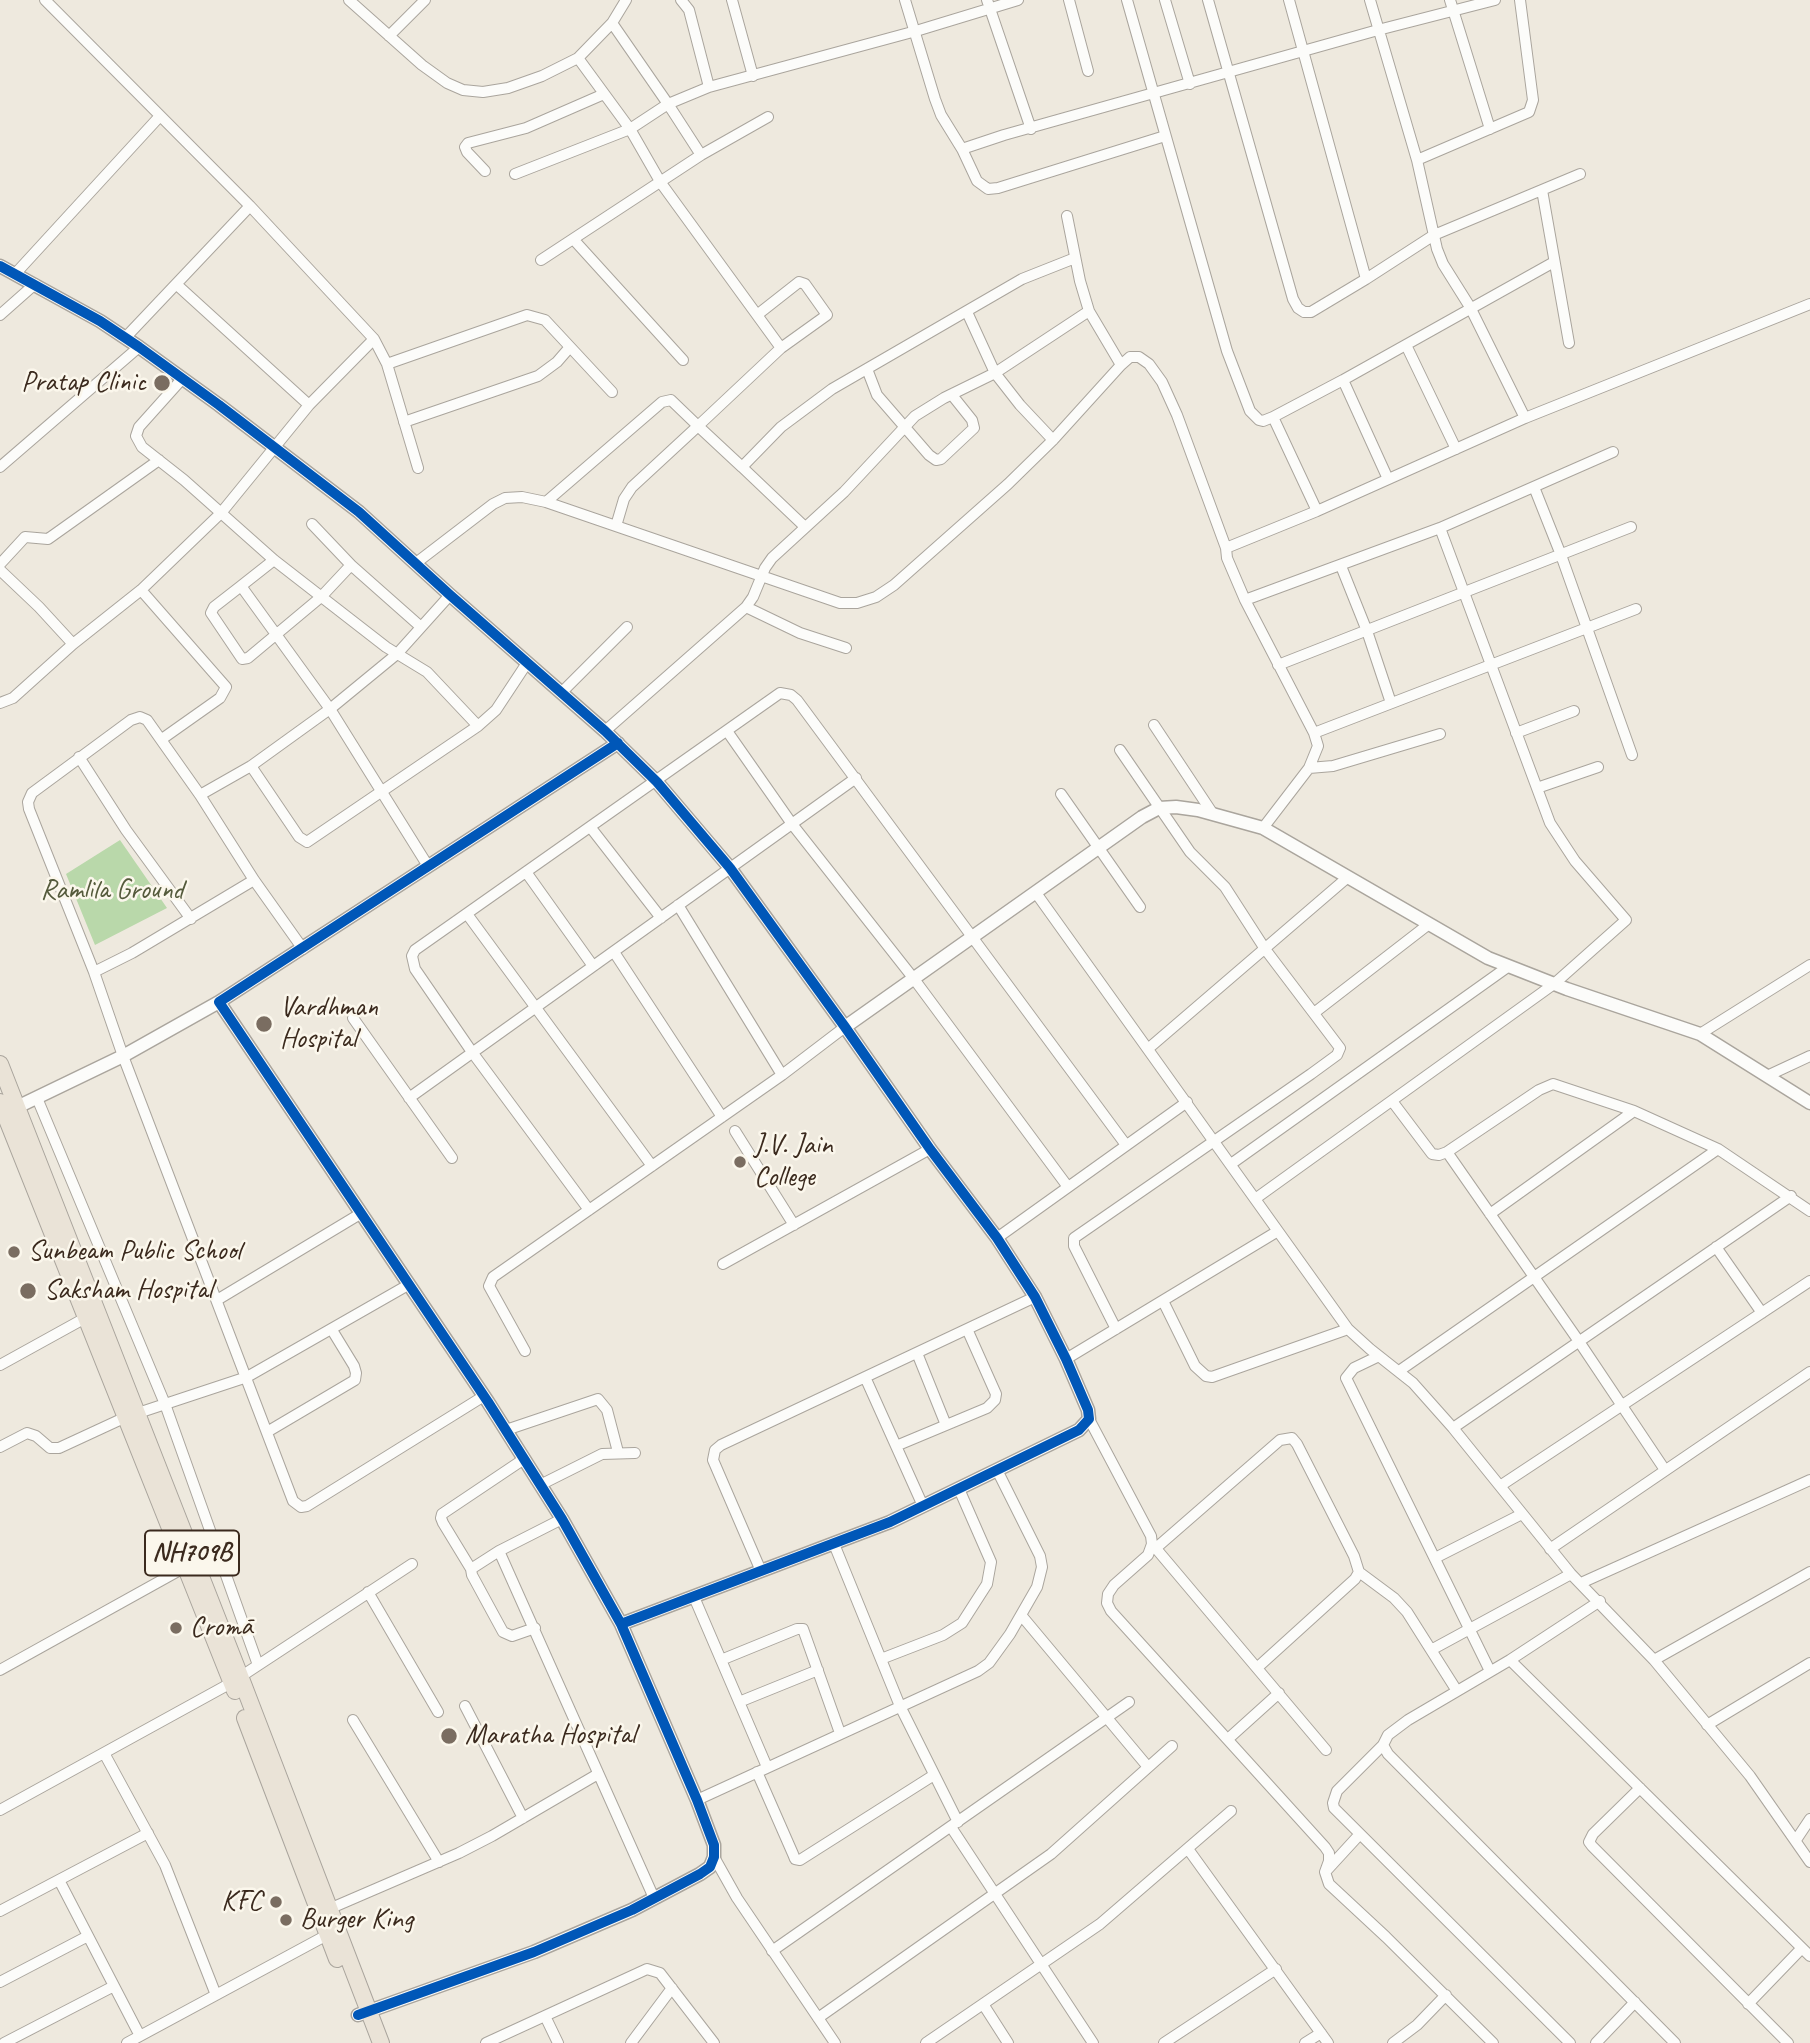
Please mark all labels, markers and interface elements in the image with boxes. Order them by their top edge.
place label: Pratap Clinic [21,366,146,400]
marker: Pratap Clinic [152,373,172,393]
park label: Ramlila Ground [40,874,184,908]
place label: Vardhman Hospital [280,991,378,1057]
marker: Vardhman Hospital [254,1014,274,1034]
place label: J.V. Jain College [754,1129,833,1195]
marker: J.V. Jain College [732,1154,748,1170]
place label: Sunbeam Public School [28,1235,241,1269]
marker: Sunbeam Public School [6,1244,22,1260]
place label: Saksham Hospital [44,1274,212,1308]
marker: Saksham Hospital [18,1281,38,1301]
road number: NH709B [145,1530,239,1576]
place label: Cromā [190,1611,253,1645]
marker: Cromā [168,1620,184,1636]
place label: Maratha Hospital [465,1719,635,1753]
marker: Maratha Hospital [439,1726,459,1746]
place label: KFC [221,1885,262,1919]
marker: KFC [268,1894,284,1910]
place label: Burger King [300,1903,413,1937]
marker: Burger King [278,1912,294,1928]

